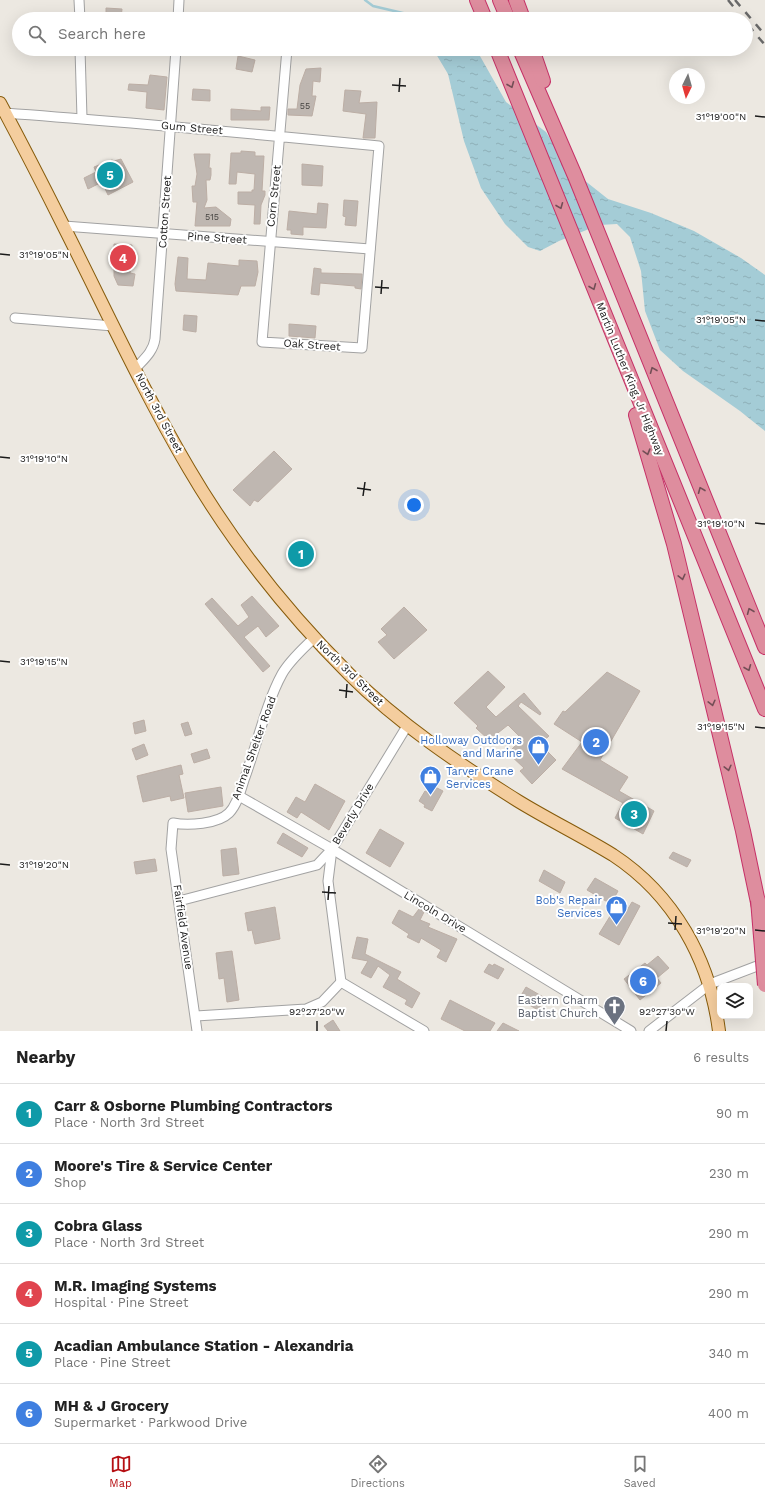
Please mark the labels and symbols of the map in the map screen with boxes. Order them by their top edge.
north arrow [669,68,705,104]
one-way arrow [507,82,515,89]
house number: 55 [300,101,310,111]
text: 31°19'00"N [696,111,746,122]
street label: Gum Street [160,119,224,137]
pin: 5 [97,160,123,190]
street label: Corn Street [264,164,284,228]
street label: Cotton Street [156,175,174,249]
one-way arrow [556,202,564,209]
house number: 515 [205,212,219,222]
street label: Pine Street [187,229,248,247]
pin: 4 [110,243,136,273]
text: 31°19'05"N [19,249,69,260]
one-way arrow [588,283,596,290]
street label: Martin Luther King, Jr Highway [593,300,667,458]
text: 31°19'05"N [696,314,746,325]
street label: Oak Street [283,337,341,354]
one-way arrow [649,366,657,373]
street label: North 3rd Street [133,371,186,455]
one-way arrow [642,448,651,455]
text: 31°19'10"N [20,453,68,464]
one-way arrow [698,487,706,494]
your location [404,495,424,515]
text: 31°19'10"N [697,518,745,529]
pin: 1 [288,539,314,569]
one-way arrow [677,574,685,580]
one-way arrow [746,608,754,615]
street label: North 3rd Street [314,638,387,709]
text: 31°19'15"N [20,656,68,667]
one-way arrow [744,664,752,671]
street label: Animal Shelter Road [229,694,279,802]
one-way arrow [708,700,716,706]
text: 31°19'15"N [697,721,745,732]
pin: 2 [583,727,609,757]
shop icon: Holloway Outdoors and Marine [525,733,551,766]
place label: Holloway Outdoors and Marine [420,734,522,760]
shop icon: Tarver Crane Services [417,764,443,797]
one-way arrow [723,764,732,771]
place label: Tarver Crane Services [446,765,514,791]
street label: Beverly Drive [330,781,376,847]
pin: 3 [621,799,647,829]
text: 31°19'20"N [19,859,69,870]
street label: Fairfield Avenue [171,884,195,970]
street label: Lincoln Drive [401,888,469,936]
shop icon: Bob's Repair Services [604,893,630,926]
place label: Bob's Repair Services [536,894,603,920]
text: 31°19'20"N [696,925,746,936]
pin: 6 [630,966,656,996]
church icon: Eastern Charm Baptist Church [601,993,627,1026]
place label: Eastern Charm Baptist Church [517,994,598,1020]
text: 92°27'20"W [289,1006,345,1017]
text: 92°27'30"W [639,1006,695,1017]

